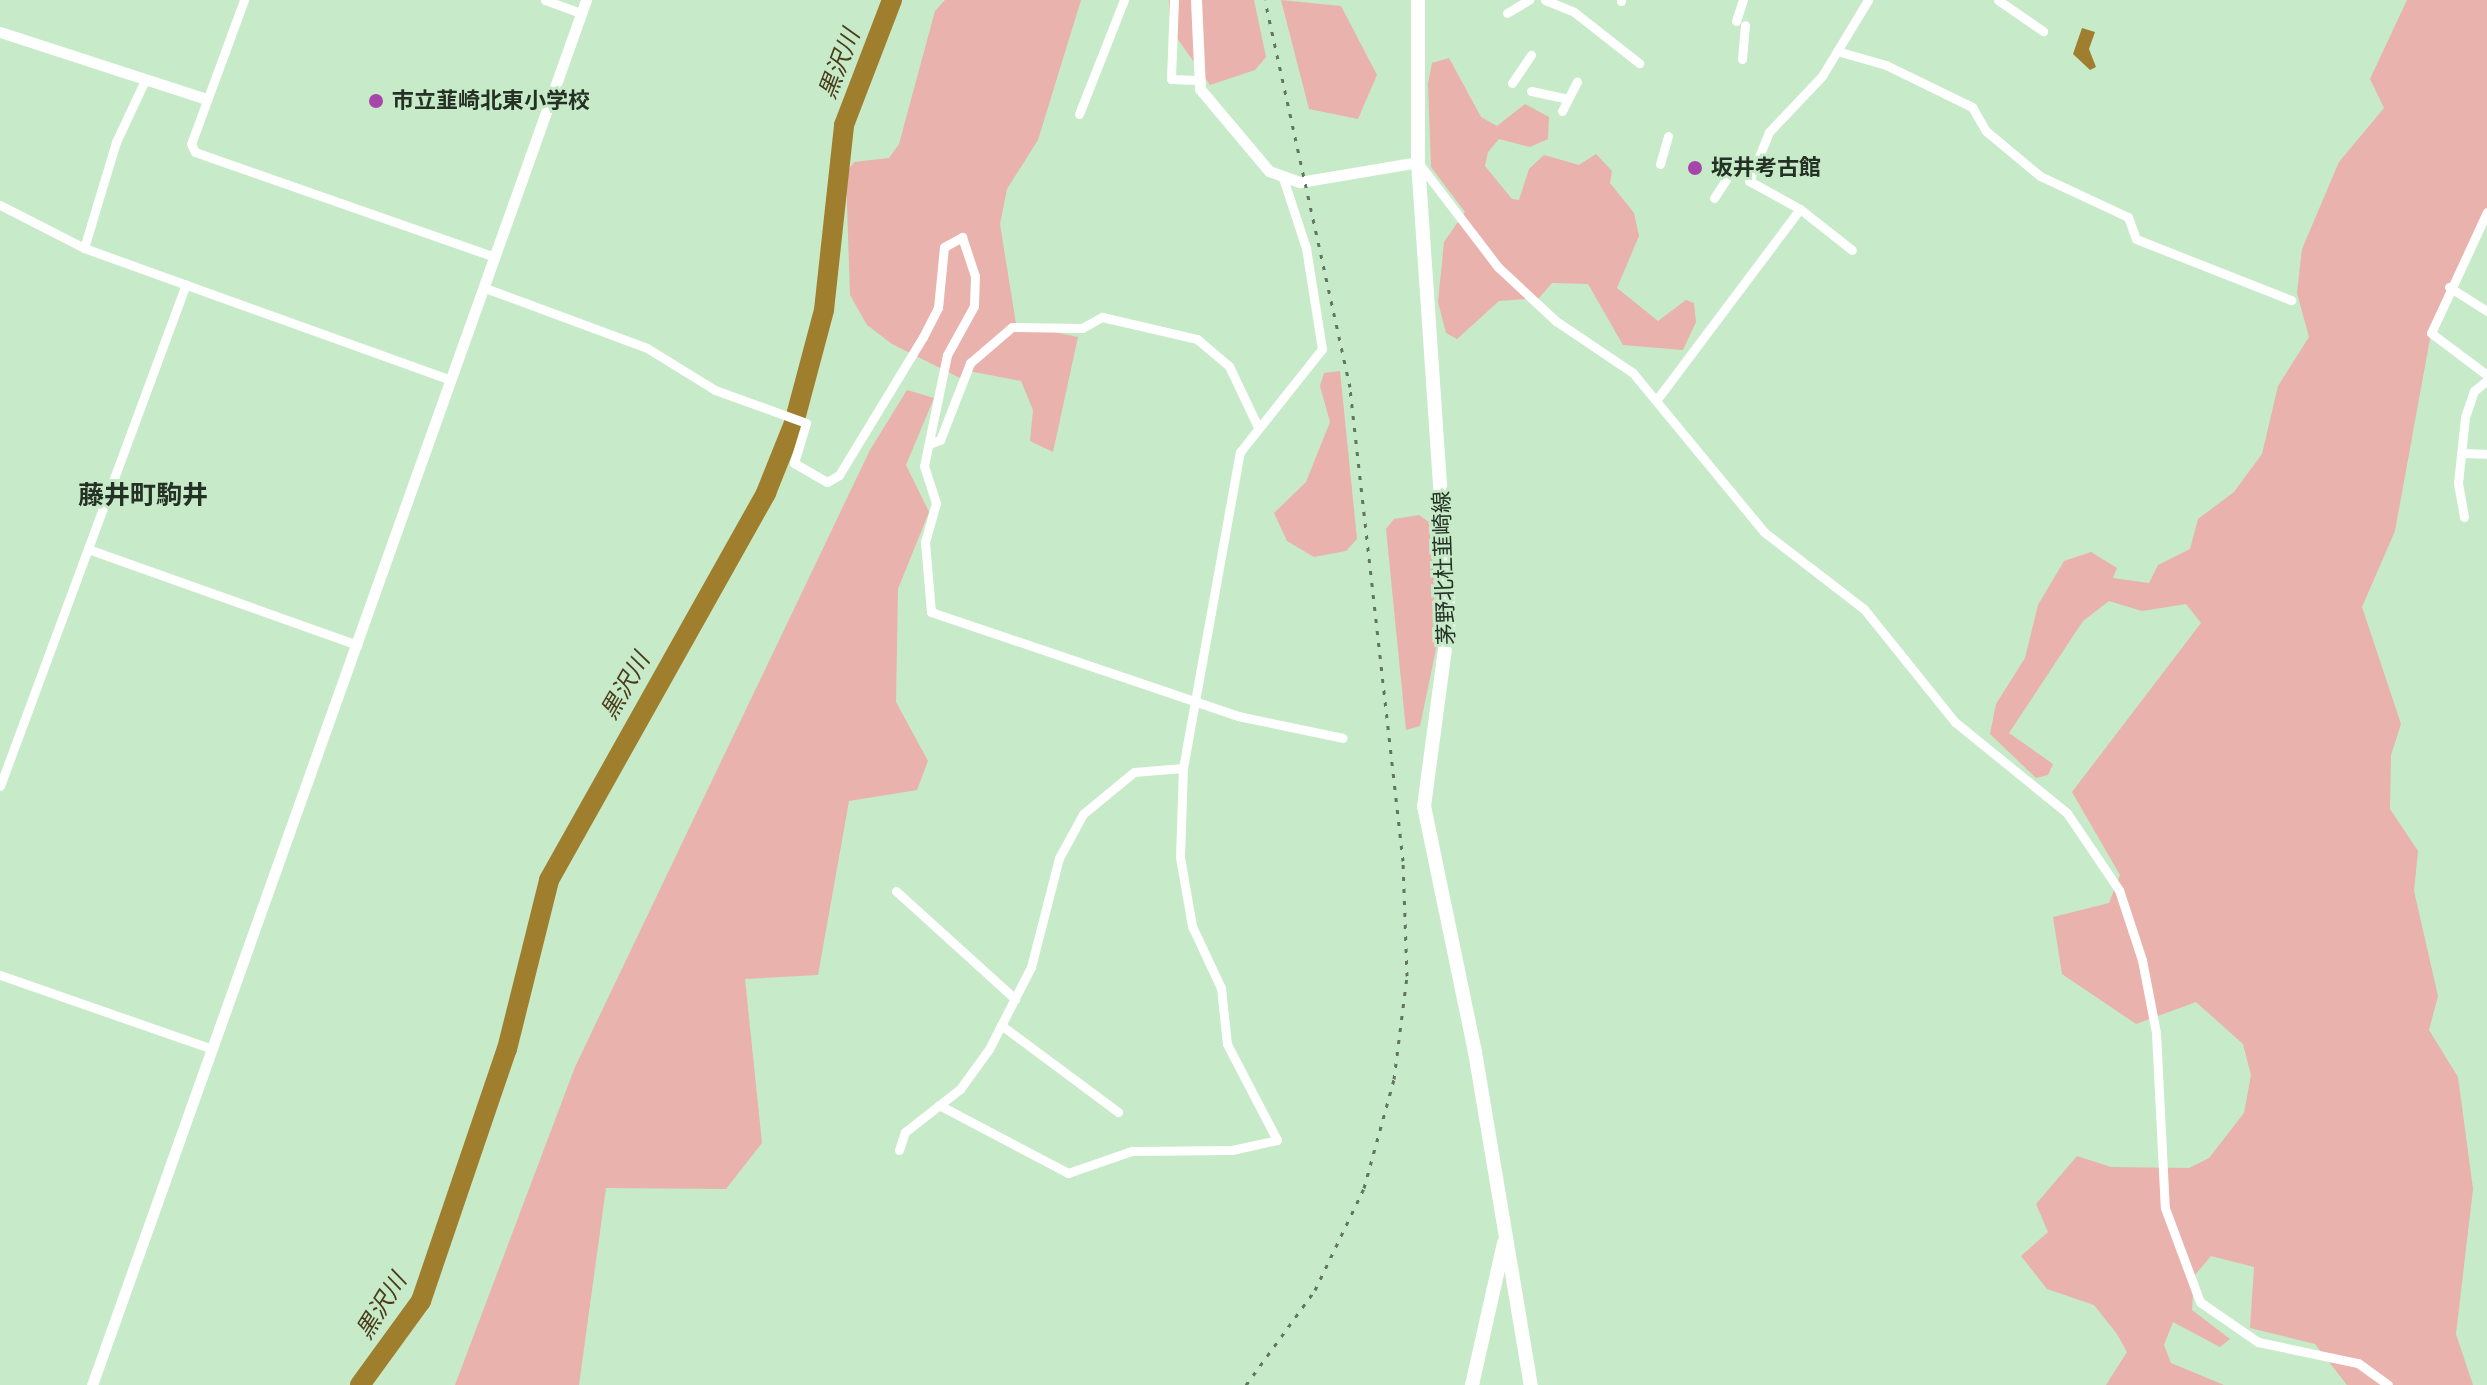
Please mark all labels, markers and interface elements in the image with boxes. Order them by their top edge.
water label: 黒沢川 [813,25,865,103]
place label: 市立韮崎北東小学校 [392,88,590,114]
marker: 市立韮崎北東小学校 [367,92,385,110]
place label: 坂井考古館 [1711,155,1821,181]
marker: 坂井考古館 [1686,159,1704,177]
district label: 藤井町駒井 [78,480,208,512]
street label: 茅野北杜韮崎線 [1428,491,1460,645]
water label: 黒沢川 [595,648,655,724]
water label: 黒沢川 [350,1268,412,1344]

